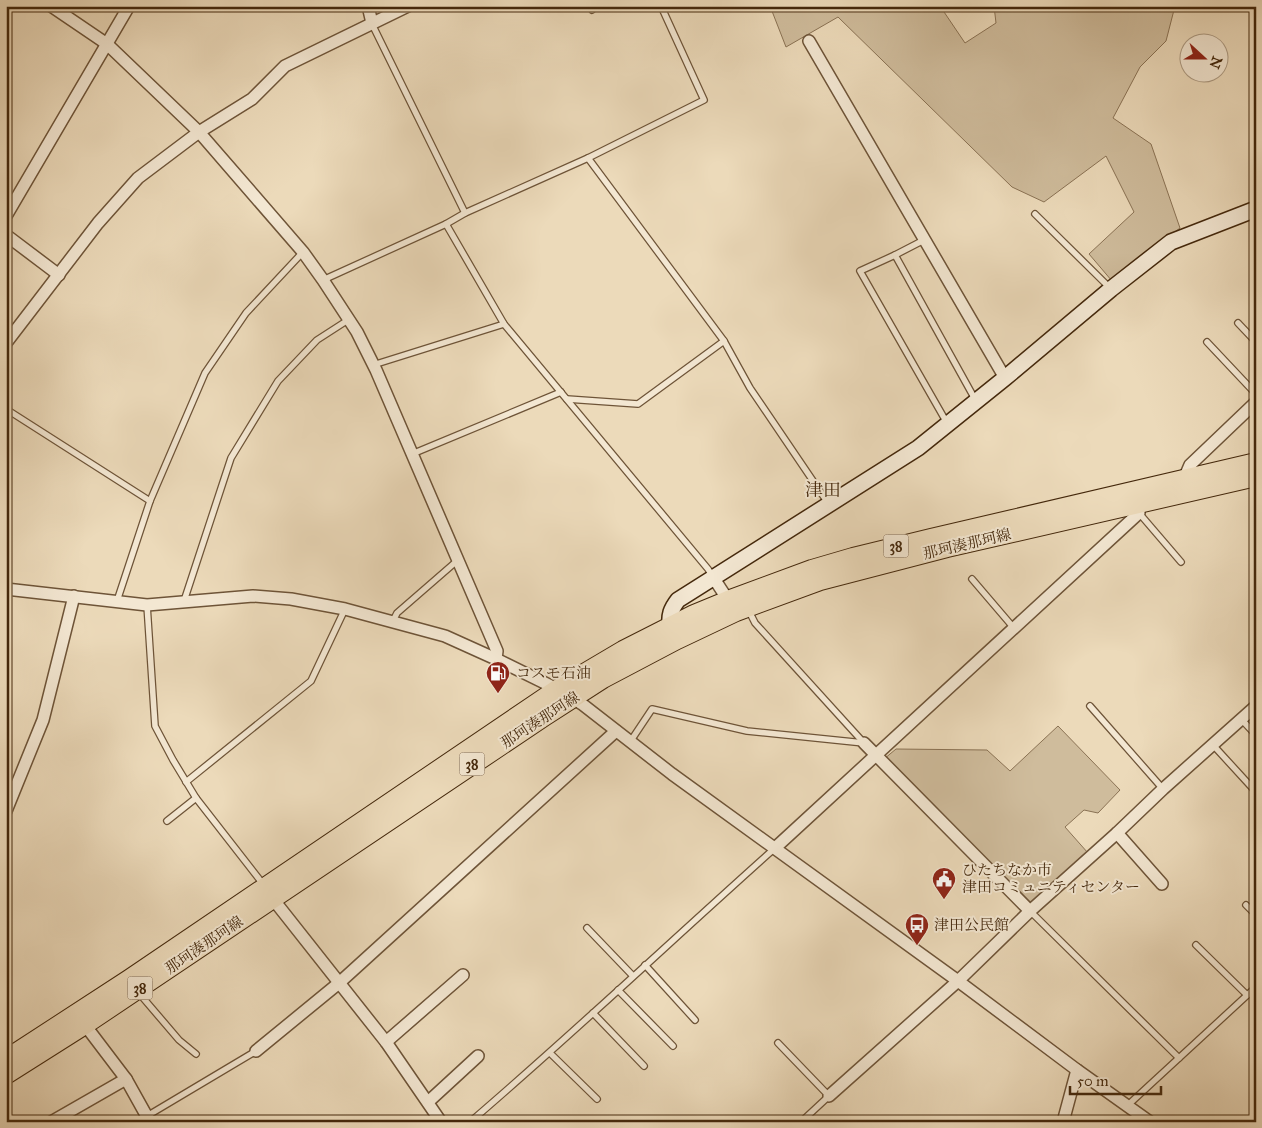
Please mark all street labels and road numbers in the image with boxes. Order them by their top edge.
street label: 那珂湊那珂線 [921,525,1013,563]
road number: 38 [884,534,908,558]
street label: 那珂湊那珂線 [497,688,583,752]
road number: 38 [460,752,484,776]
street label: 那珂湊那珂線 [162,912,246,978]
road number: 38 [128,976,152,1000]

